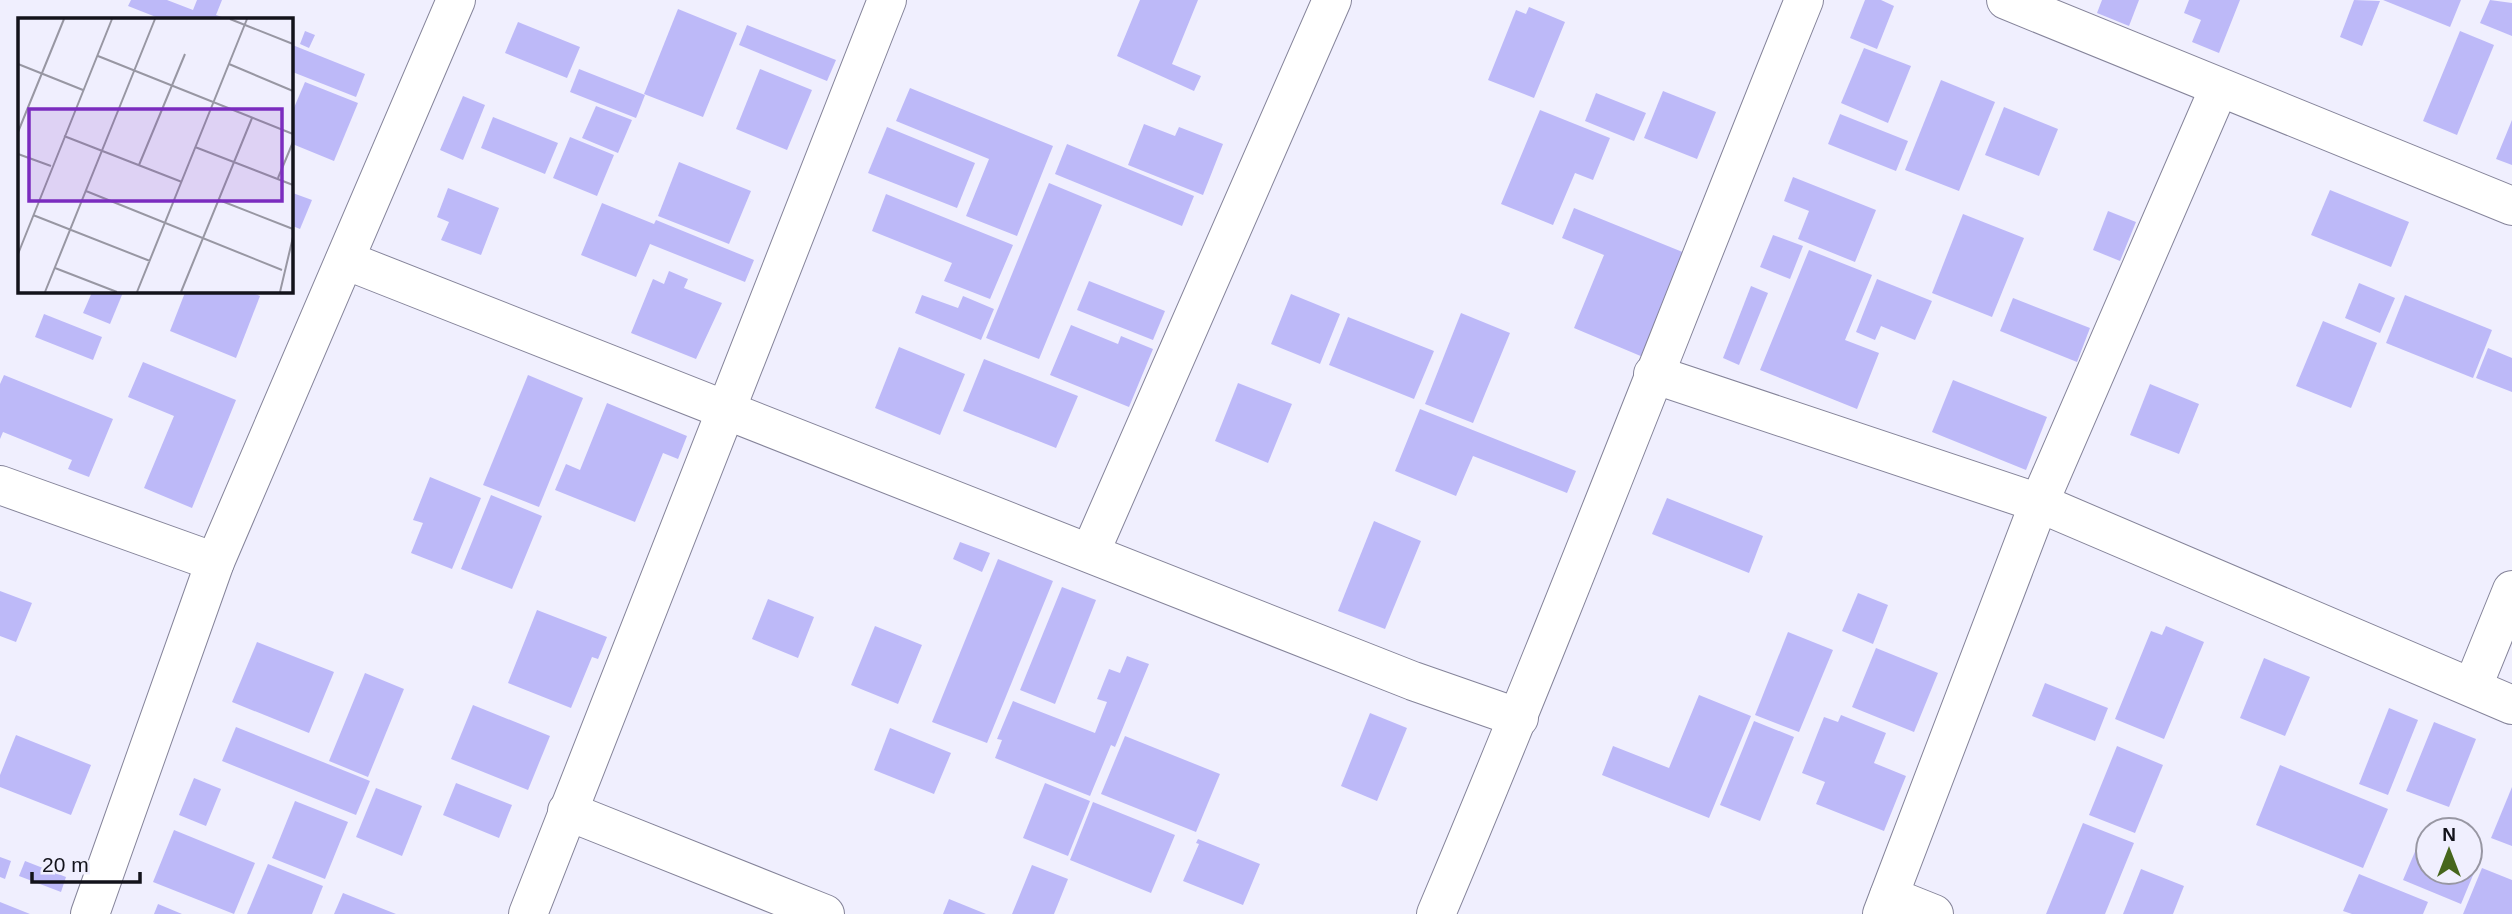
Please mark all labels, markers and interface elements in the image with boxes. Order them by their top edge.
inset map [18,18,292,292]
north arrow [2414,816,2484,886]
text: N [2442,824,2456,845]
scale bar [32,841,140,885]
text: 20 m [42,853,89,876]

